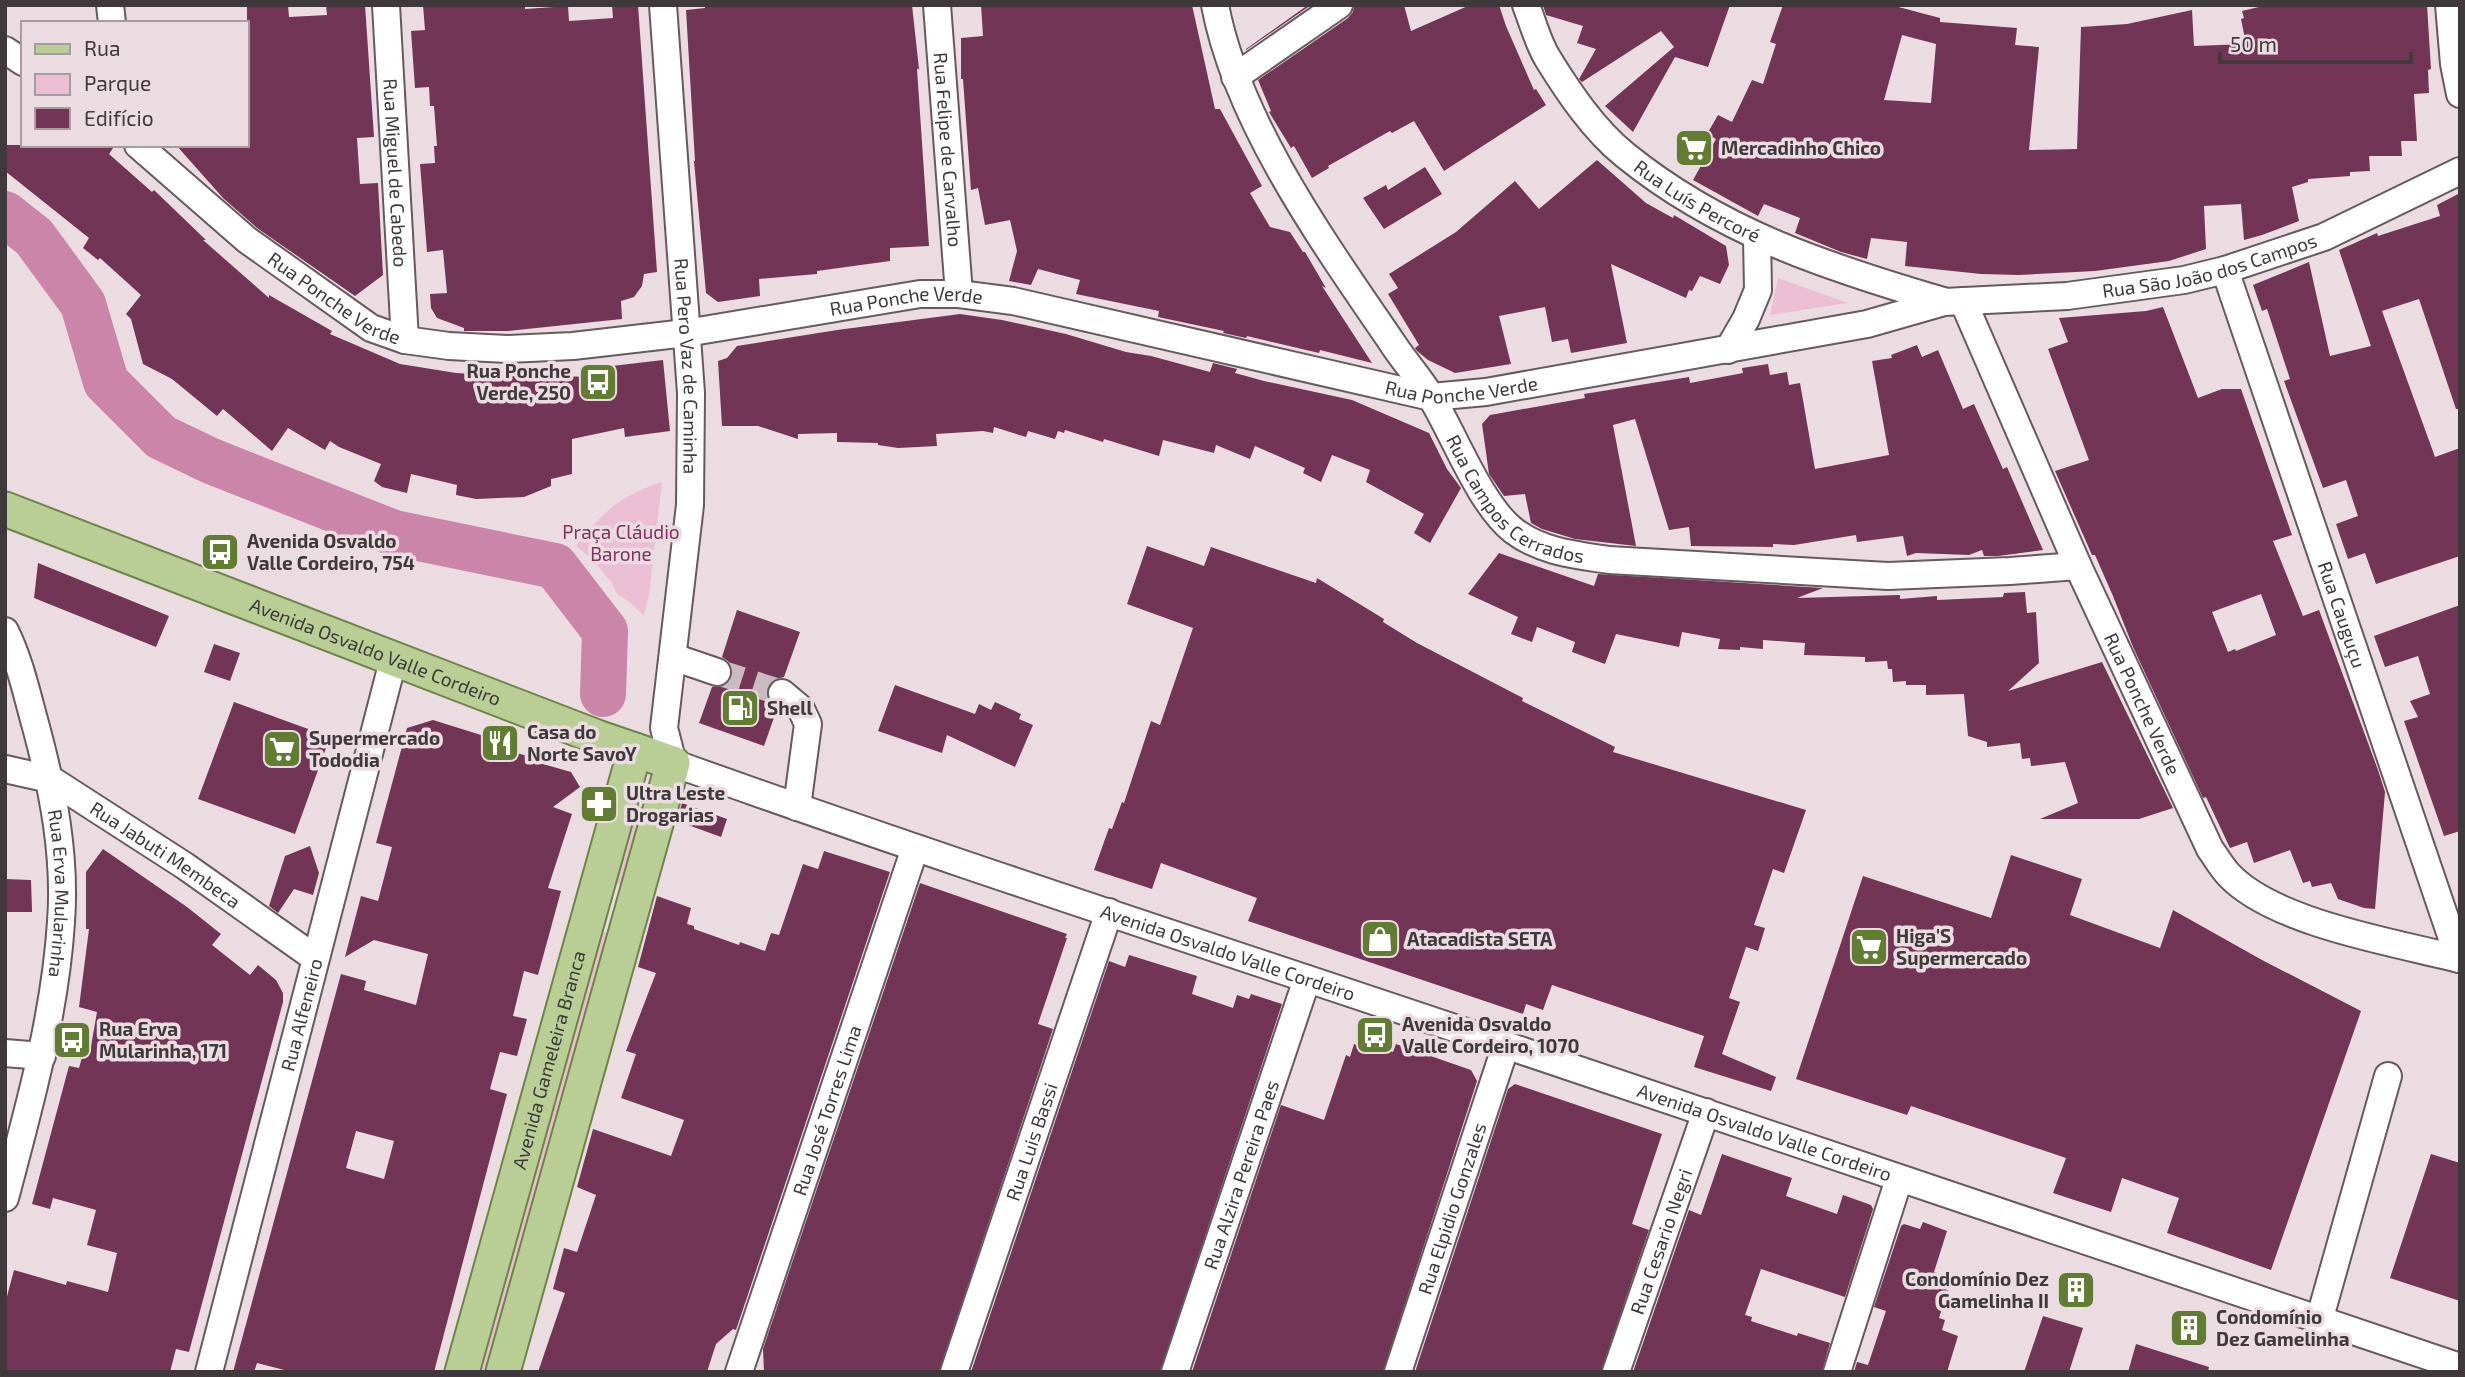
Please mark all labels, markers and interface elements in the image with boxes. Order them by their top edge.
legend [21,21,248,147]
scale bar [2220,21,2411,65]
text: 50 m [2230,31,2277,56]
text: Rua [84,35,120,60]
street label: Rua Felipe de Carvalho [930,51,967,248]
text: Parque [84,70,151,95]
street label: Rua Miguel de Cabedo [379,78,413,268]
text: Edifício [84,105,154,130]
supermarket icon: Mercadinho Chico [1673,127,1715,169]
place label: Mercadinho Chico [1721,136,1881,159]
street label: Rua Luís Percoré [1630,154,1764,247]
street label: Rua São João dos Campos [2101,228,2320,302]
street label: Rua Ponche Verde [264,247,404,349]
street label: Rua Pero Vaz de Caminha [670,257,703,474]
street label: Rua Ponche Verde [828,282,984,320]
place label: Rua Ponche Verde, 250 [466,359,571,404]
bus stop icon: Rua Ponche Verde, 250 [577,361,619,403]
street label: Rua Ponche Verde [1383,371,1539,408]
street label: Rua Campos Cerrados [1442,431,1586,567]
park label: Praça Cláudio Barone [562,520,680,565]
place label: Avenida Osvaldo Valle Cordeiro, 754 [247,529,415,574]
bus stop icon: Avenida Osvaldo Valle Cordeiro, 754 [199,531,241,573]
street label: Rua Cauguçu [2314,558,2371,671]
street label: Avenida Osvaldo Valle Cordeiro [247,592,504,710]
street label: Rua Ponche Verde [2100,629,2186,778]
fuel station icon: Shell [719,687,761,729]
place label: Shell [767,696,814,719]
place label: Casa do Norte SavoY [527,720,637,765]
restaurant icon: Casa do Norte SavoY [479,722,521,764]
place label: Supermercado Tododia [309,726,440,771]
supermarket icon: Supermercado Tododia [261,728,303,770]
place label: Ultra Leste Drogarias [626,781,726,826]
pharmacy icon: Ultra Leste Drogarias [578,783,620,825]
street label: Rua Jabuti Membeca [86,796,245,913]
street label: Rua Erva Mularinha [44,808,74,979]
street label: Avenida Osvaldo Valle Cordeiro [1098,899,1358,1005]
shop icon: Atacadista SETA [1359,918,1401,960]
place label: Higa'S Supermercado [1896,924,2027,969]
supermarket icon: Higa'S Supermercado [1848,926,1890,968]
place label: Atacadista SETA [1407,927,1553,950]
street label: Avenida Gameleira Branca [507,948,590,1172]
street label: Rua Alfeneiro [275,956,327,1073]
place label: Avenida Osvaldo Valle Cordeiro, 1070 [1402,1012,1580,1057]
bus stop icon: Avenida Osvaldo Valle Cordeiro, 1070 [1354,1014,1396,1056]
place label: Rua Erva Mularinha, 171 [99,1017,227,1062]
bus stop icon: Rua Erva Mularinha, 171 [51,1019,93,1061]
street label: Rua José Torres Lima [787,1022,866,1198]
street label: Rua Alzira Pereira Paes [1198,1077,1283,1272]
street label: Avenida Osvaldo Valle Cordeiro [1634,1078,1895,1186]
street label: Rua Luis Bassi [1001,1080,1062,1203]
street label: Rua Elpidio Gonzales [1412,1120,1491,1297]
street label: Rua Cesario Negri [1625,1166,1696,1317]
place label: Condomínio Dez Gamelinha II [1905,1267,2049,1312]
building icon: Condomínio Dez Gamelinha II [2055,1269,2097,1311]
place label: Condomínio Dez Gamelinha [2216,1305,2350,1350]
building icon: Condomínio Dez Gamelinha [2168,1307,2210,1349]

